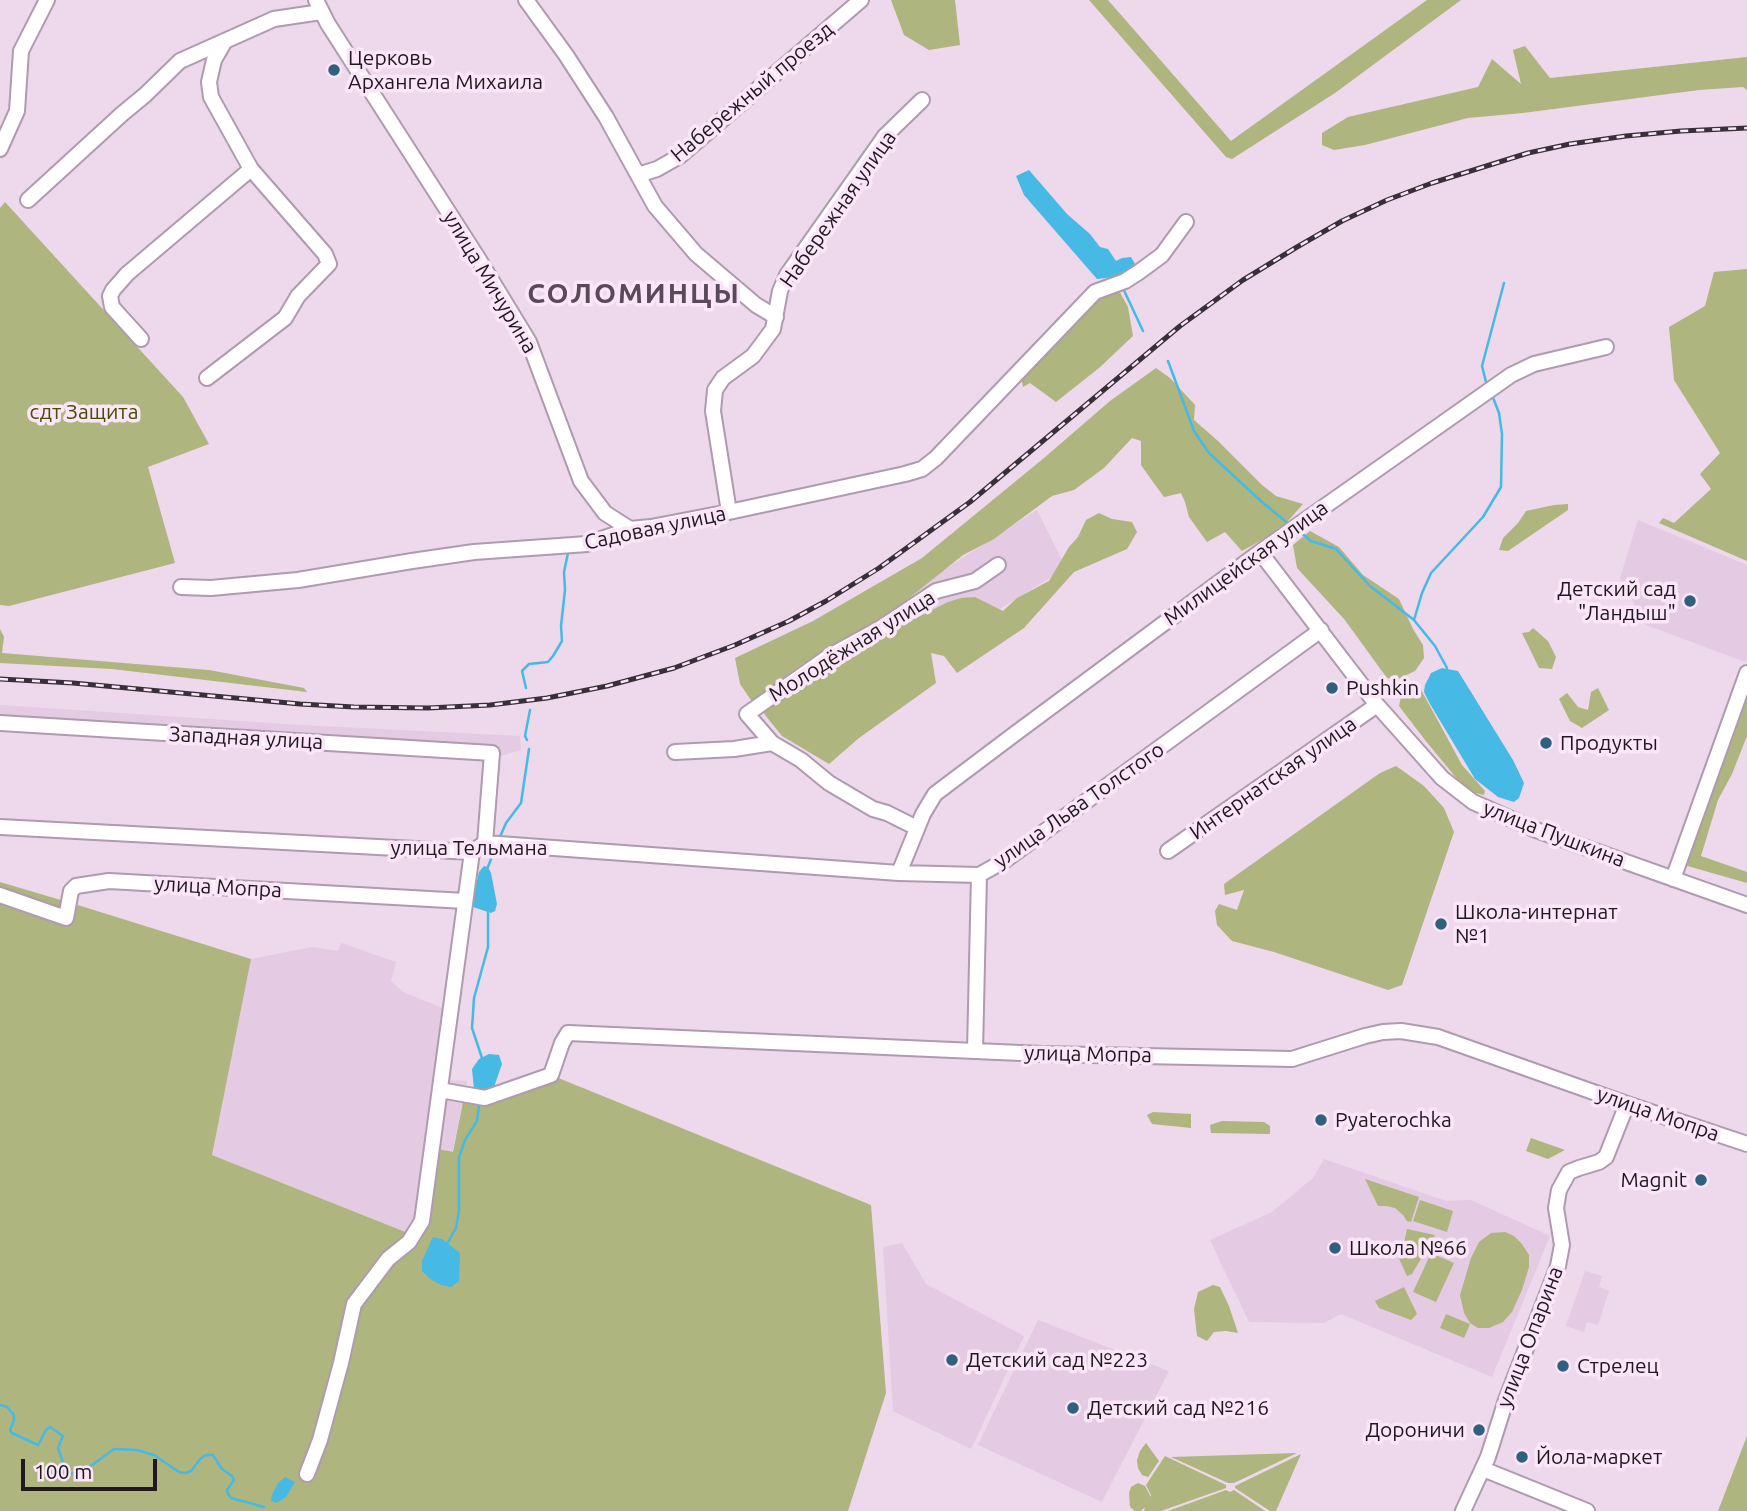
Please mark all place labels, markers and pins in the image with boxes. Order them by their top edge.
place label: Церковь Архангела Михаила [348,45,543,95]
marker: Церковь Архангела Михаила [326,62,342,78]
place label: Детский сад "Ландыш" [1557,576,1676,626]
marker: Детский сад "Ландыш" [1682,593,1698,609]
place label: Pushkin [1346,675,1419,701]
marker: Pushkin [1324,680,1340,696]
place label: Продукты [1560,730,1658,756]
marker: Продукты [1538,735,1554,751]
place label: Школа-интернат №1 [1455,899,1618,949]
marker: Школа-интернат №1 [1433,916,1449,932]
place label: Pyaterochka [1335,1107,1452,1133]
marker: Pyaterochka [1313,1112,1329,1128]
place label: Magnit [1621,1167,1687,1193]
marker: Magnit [1693,1172,1709,1188]
place label: Школа №66 [1349,1235,1467,1261]
marker: Школа №66 [1327,1240,1343,1256]
place label: Детский сад №223 [966,1347,1148,1373]
marker: Детский сад №223 [944,1352,960,1368]
place label: Стрелец [1577,1353,1659,1379]
marker: Стрелец [1555,1358,1571,1374]
place label: Детский сад №216 [1087,1395,1269,1421]
marker: Детский сад №216 [1065,1400,1081,1416]
place label: Дороничи [1365,1417,1465,1443]
marker: Дороничи [1471,1422,1487,1438]
place label: Йола-маркет [1536,1444,1662,1470]
marker: Йола-маркет [1514,1449,1530,1465]

